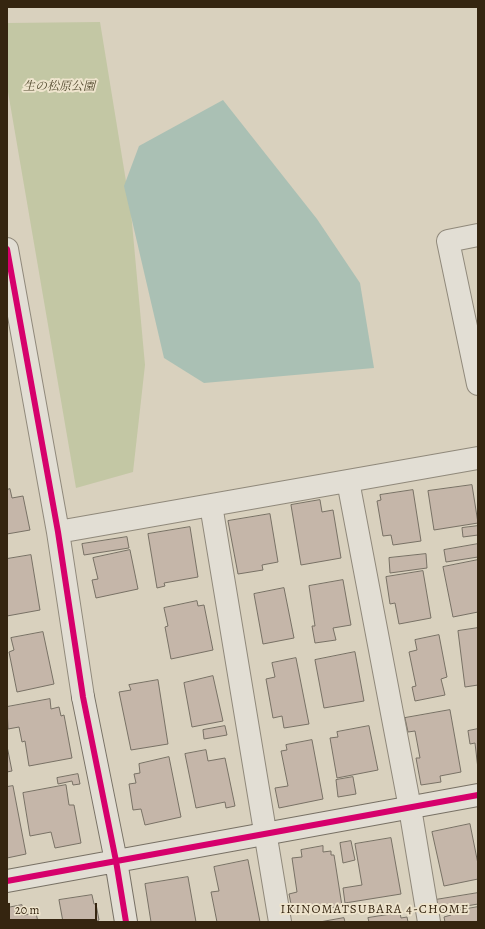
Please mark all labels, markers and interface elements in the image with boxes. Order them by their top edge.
park label: 生の松原公園 [23,80,95,94]
scale bar [10,895,99,921]
text: 20 m [15,902,39,918]
district label: IKINOMATSUBARA 4-CHOME [281,902,469,918]

